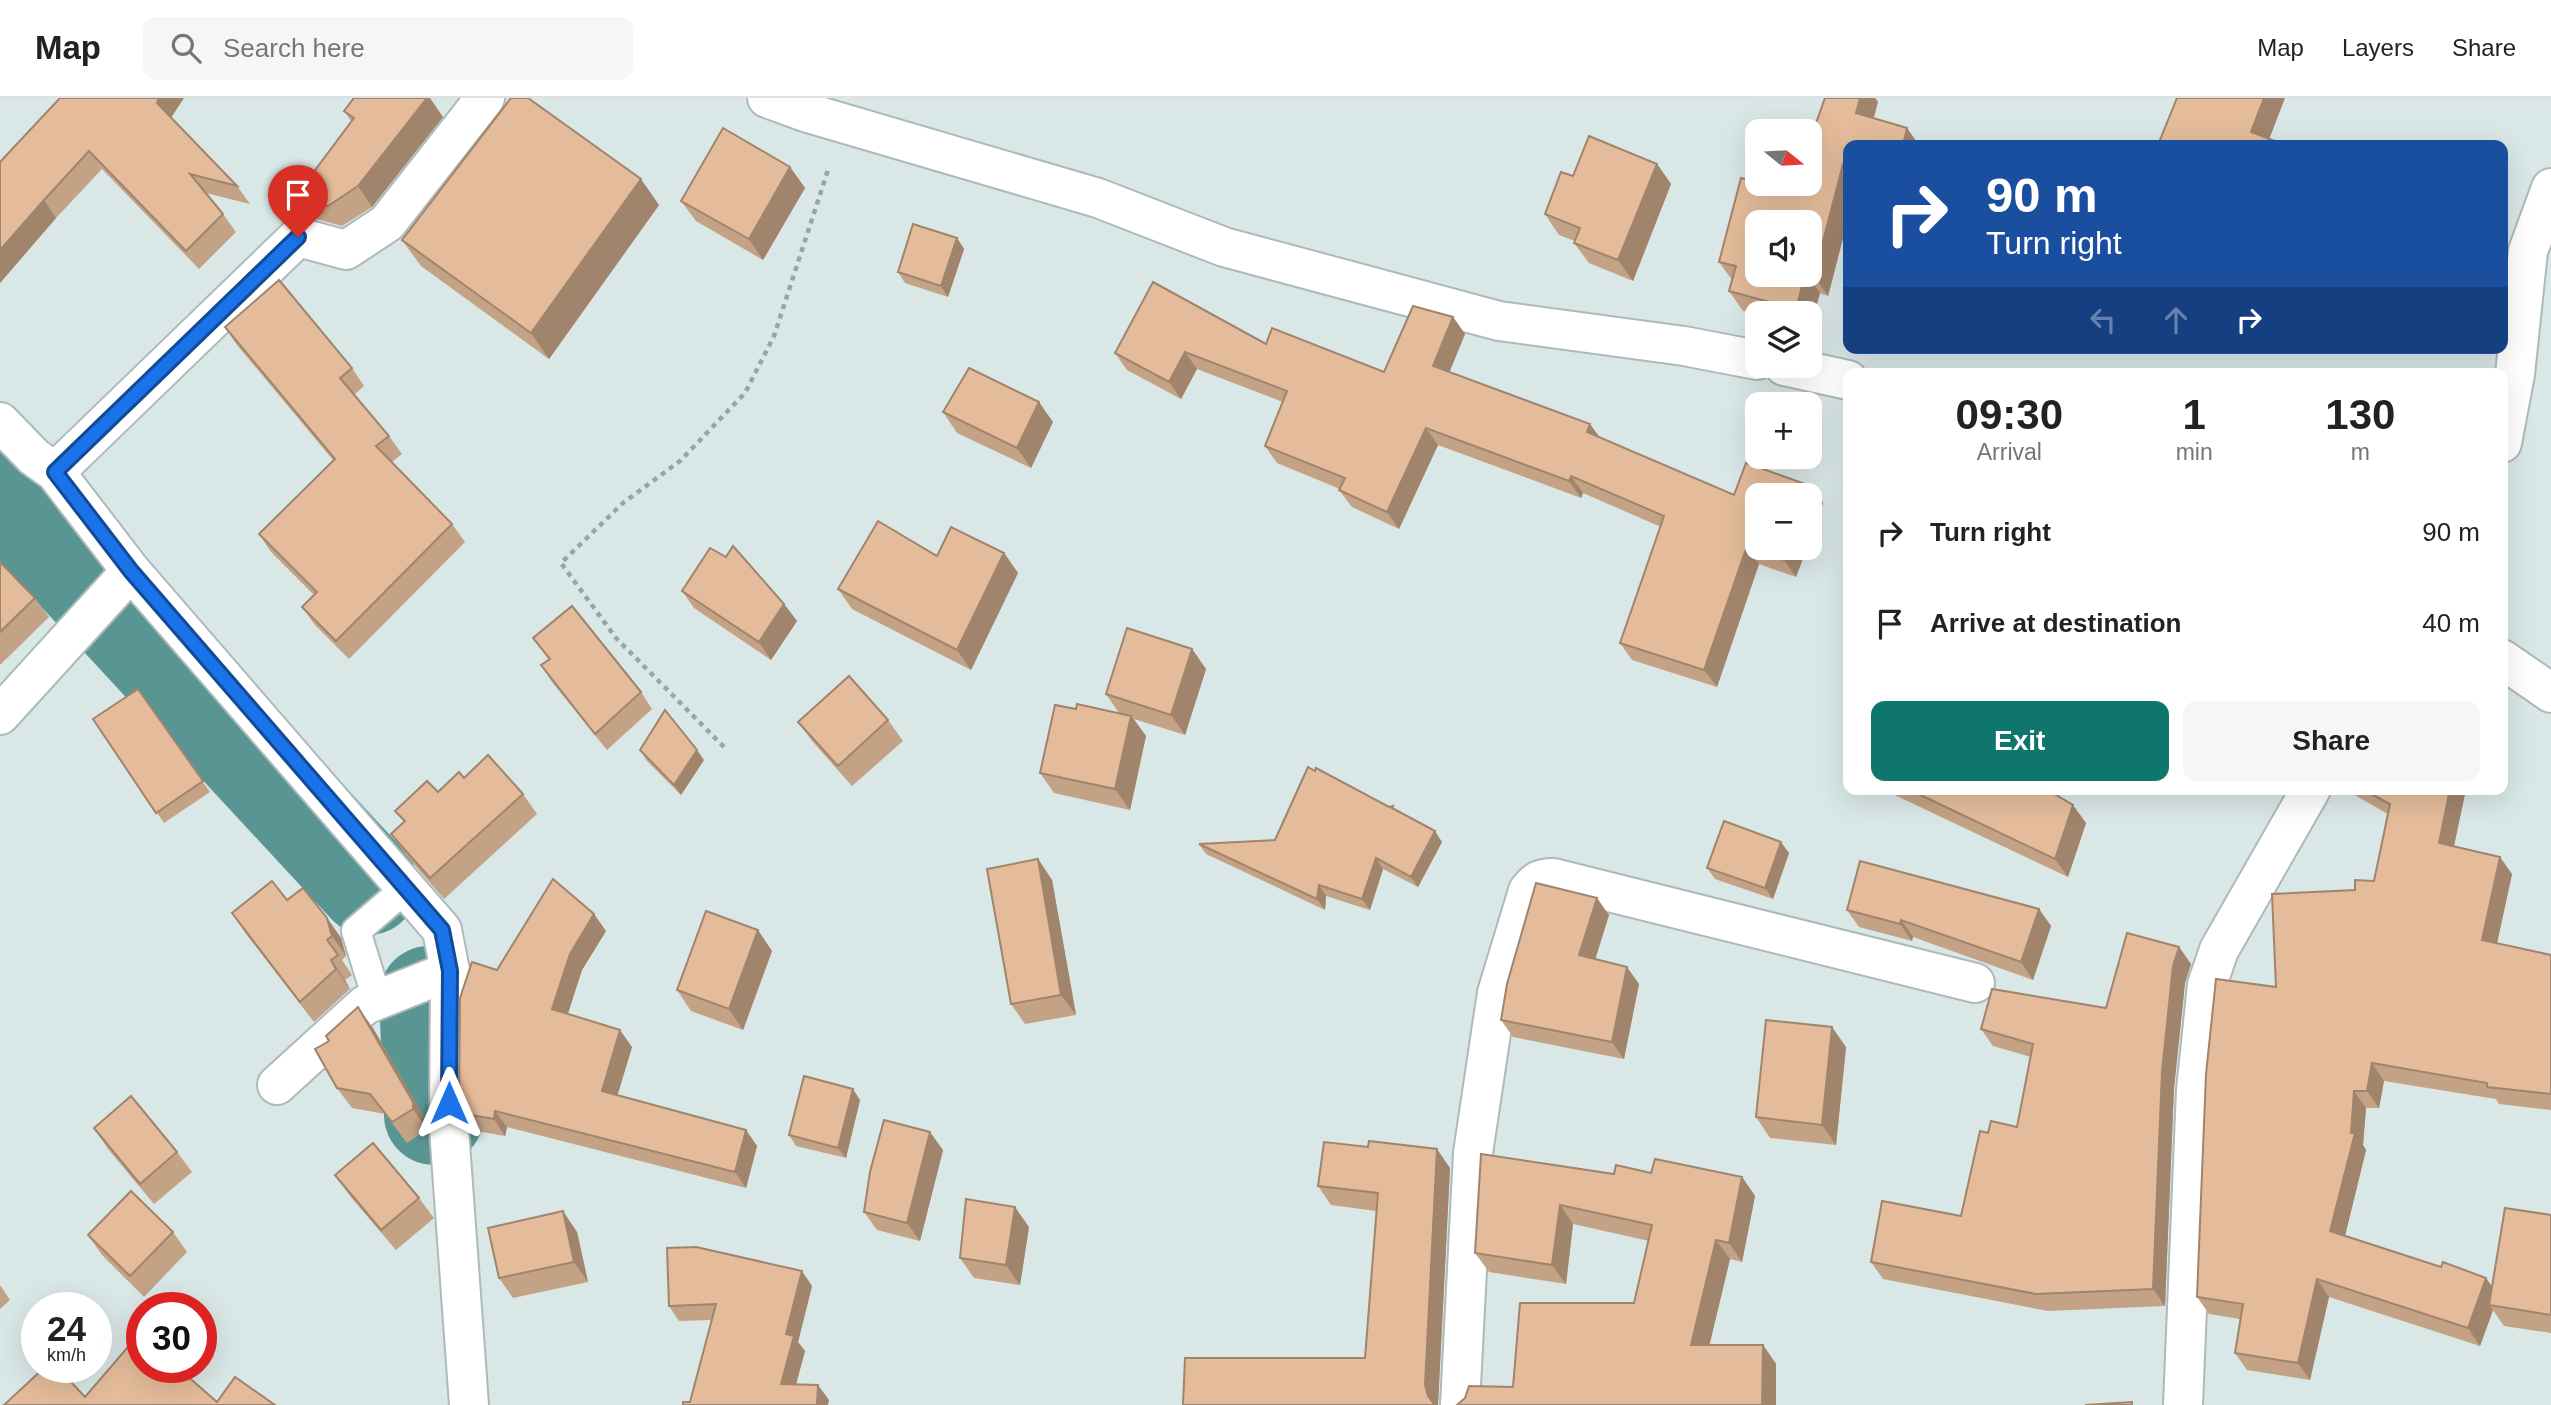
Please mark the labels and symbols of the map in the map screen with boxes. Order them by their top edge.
north arrow [1745,119,1822,196]
pin [268,165,328,237]
position arrow [412,1066,486,1140]
speed limit sign: 30 [126,1292,217,1383]

